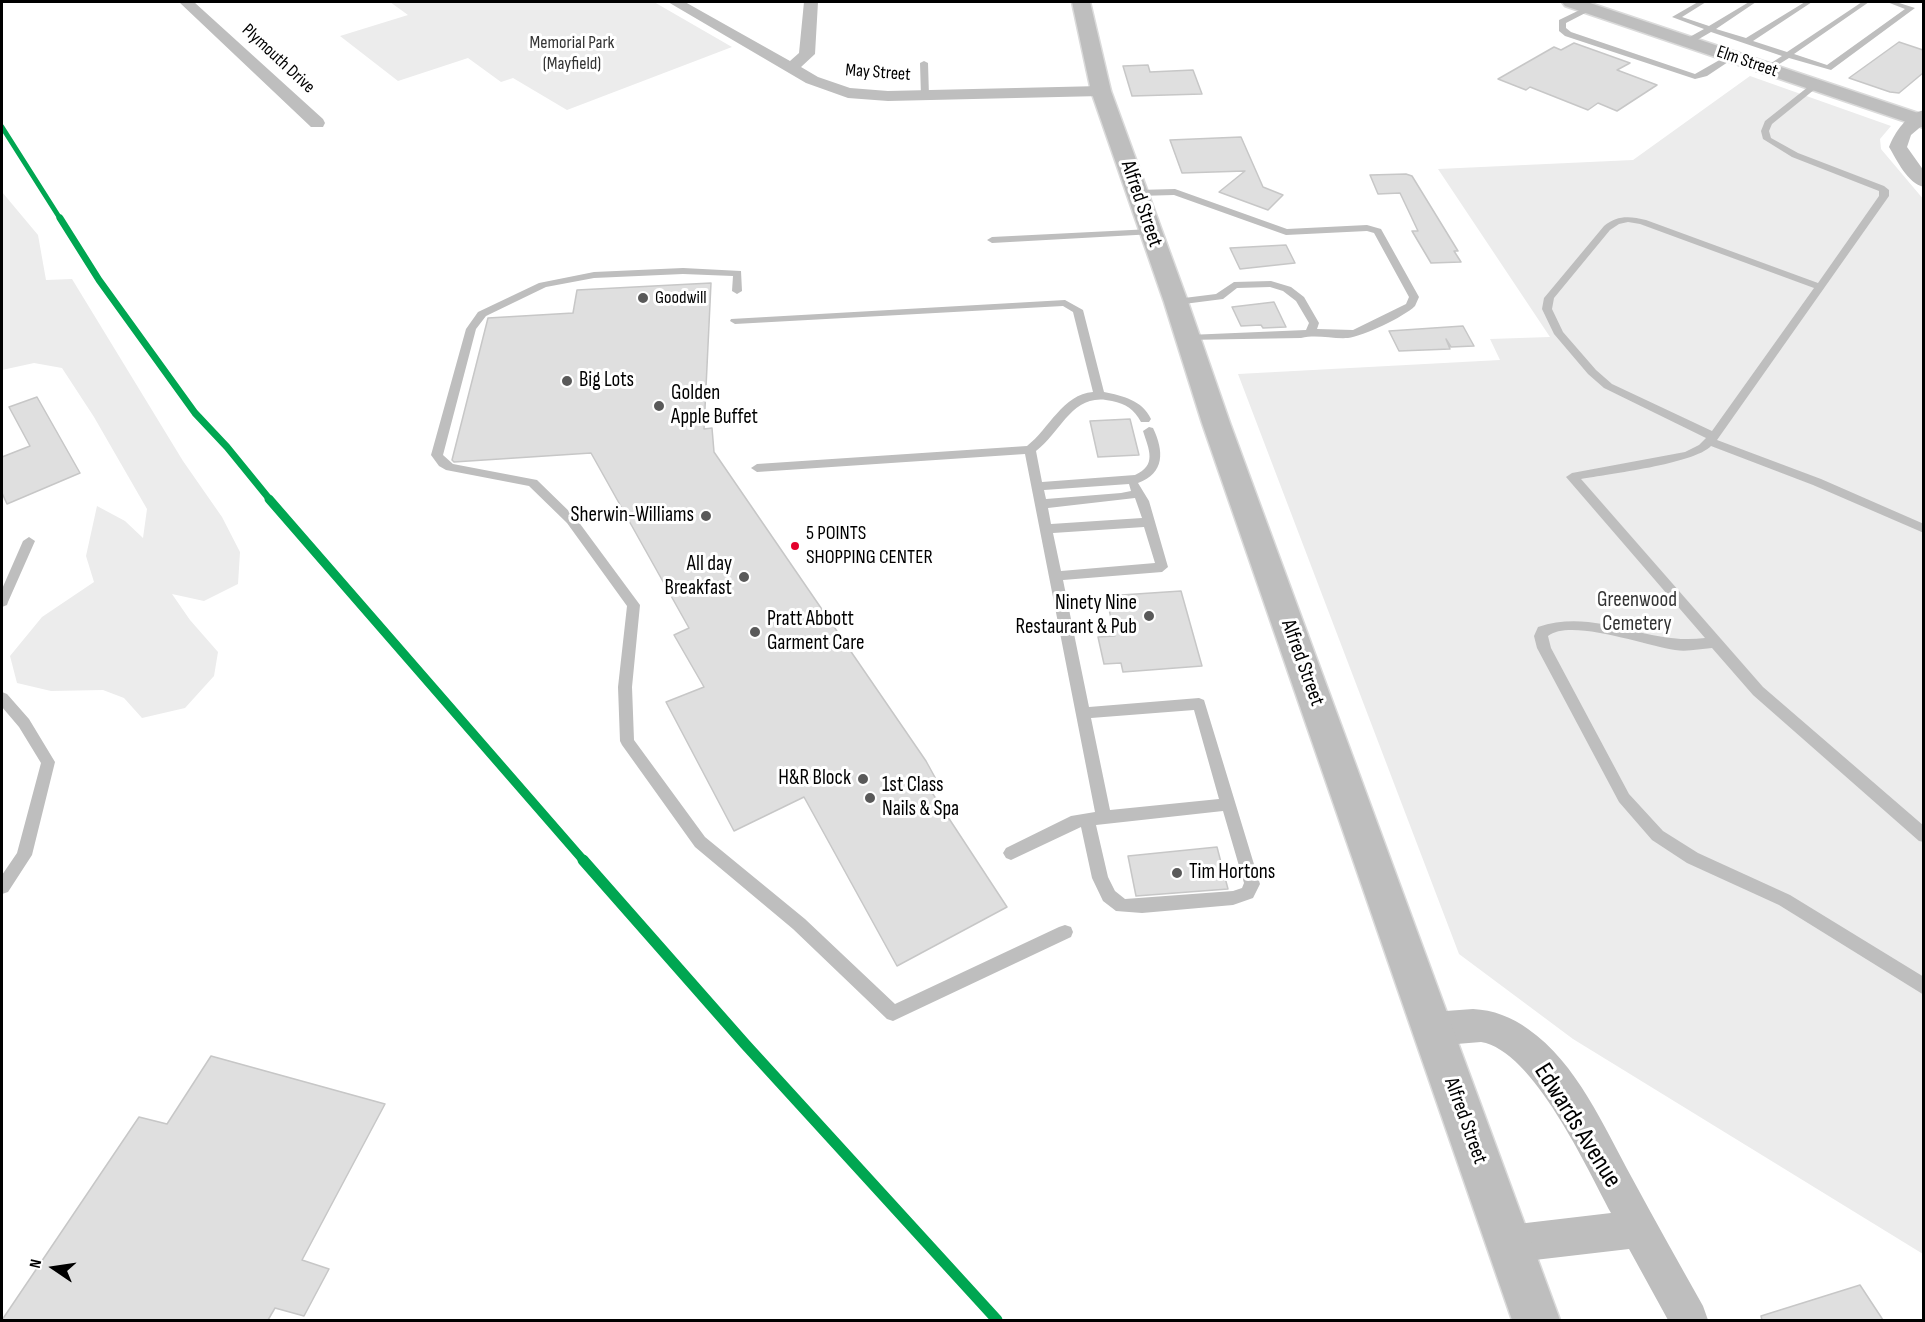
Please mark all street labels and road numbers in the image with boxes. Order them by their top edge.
street label: Plymouth Drive [237,20,319,98]
street label: Elm Street [1714,42,1780,82]
street label: May Street [845,60,911,86]
street label: Alfred Street [1114,157,1168,251]
street label: Alfred Street [1275,617,1329,709]
street label: Edwards Avenue [1527,1058,1627,1194]
street label: Alfred Street [1438,1075,1492,1167]

